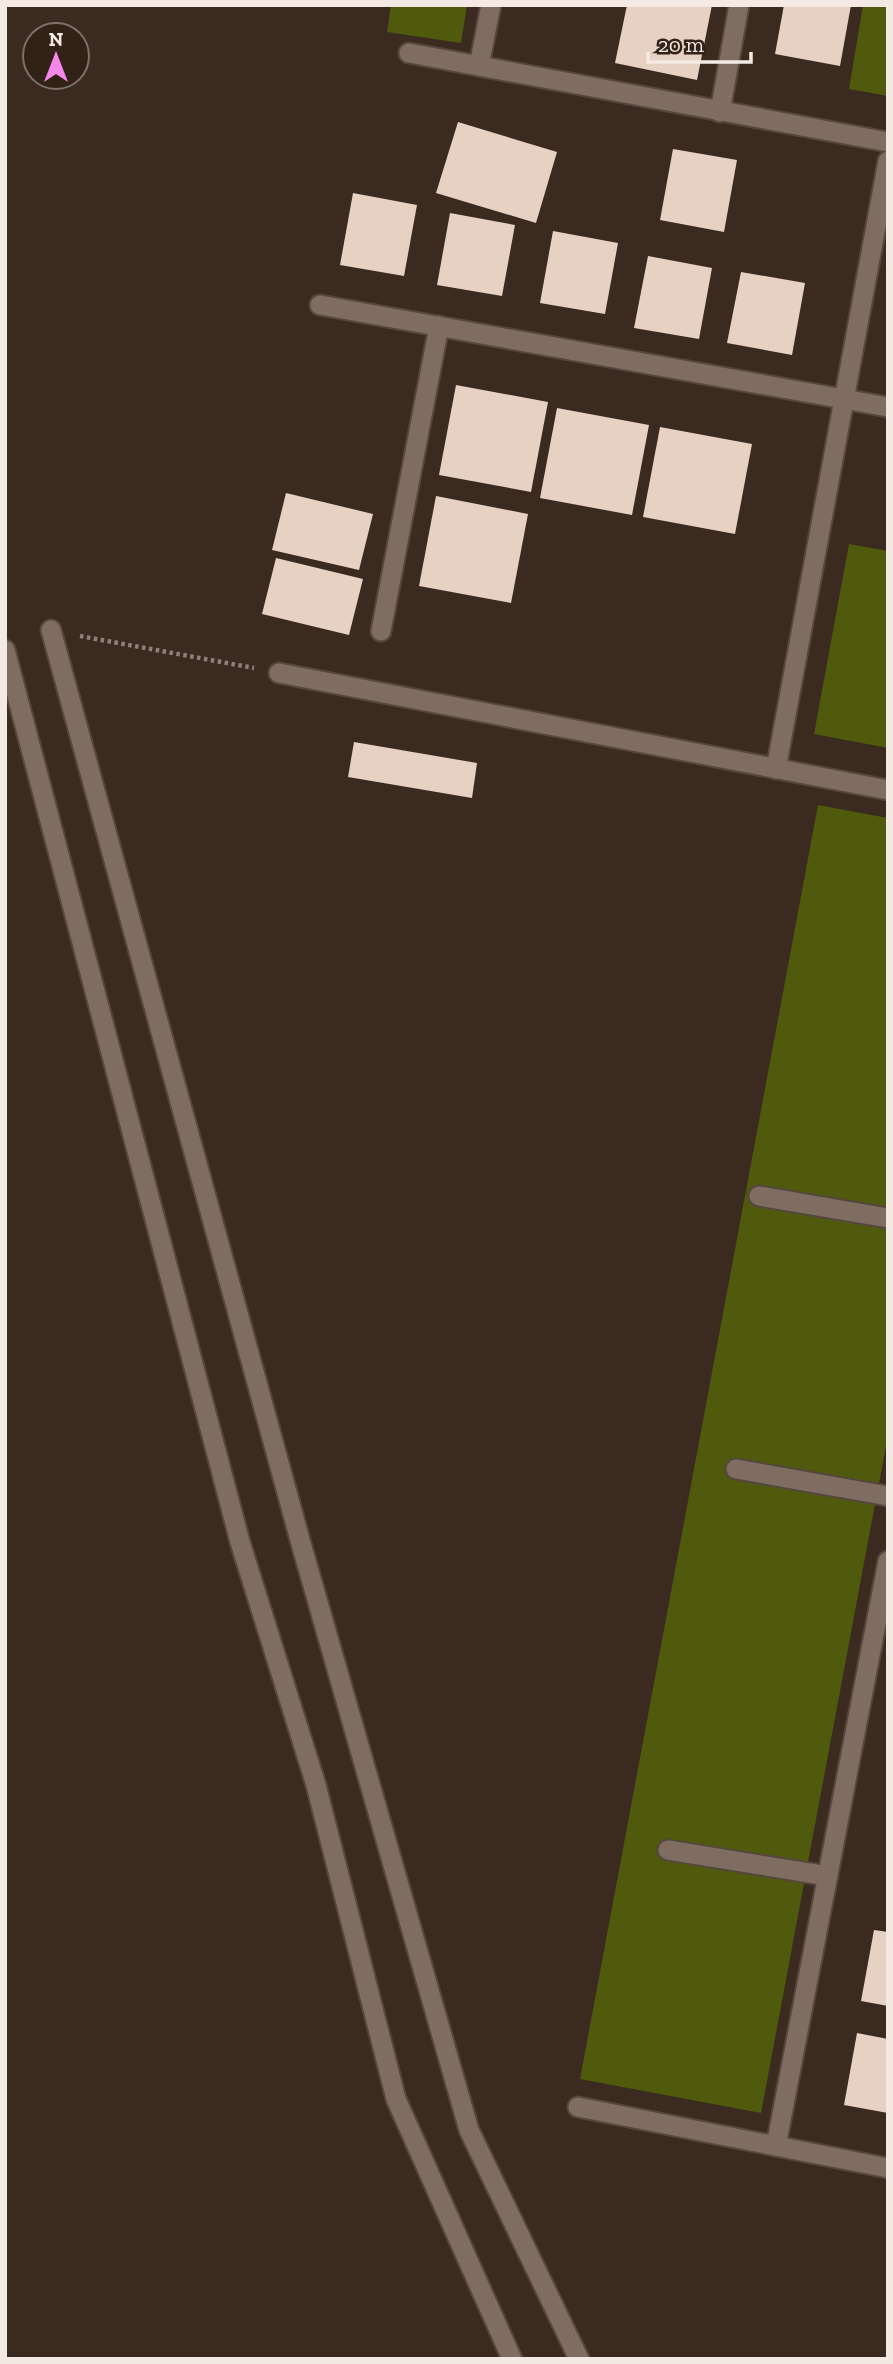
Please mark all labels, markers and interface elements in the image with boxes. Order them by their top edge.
north arrow [21,21,91,91]
scale bar [648,21,751,65]
text: N [49,28,63,51]
text: 20 m [658,32,704,57]

